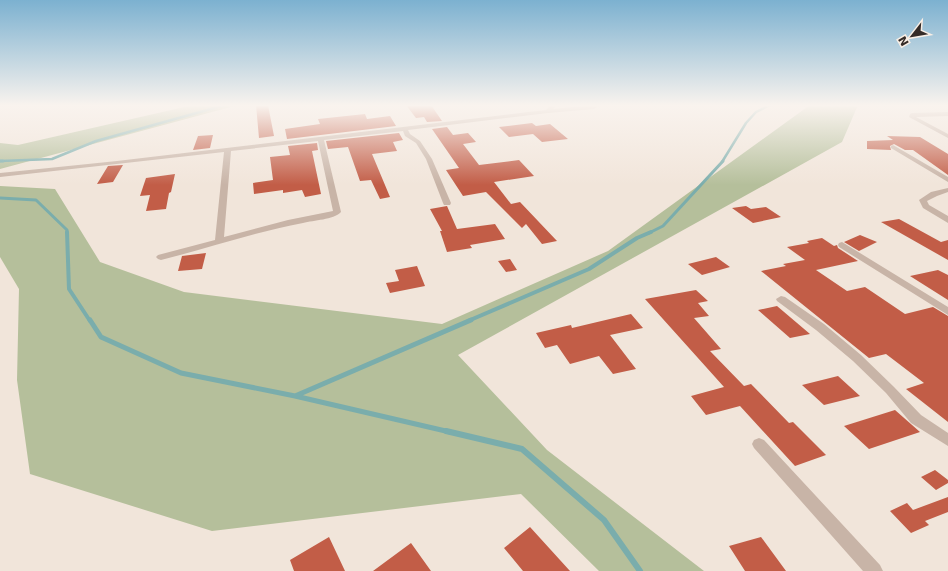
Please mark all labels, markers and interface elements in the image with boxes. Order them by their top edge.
north arrow [892,16,932,56]
text: N [896,34,912,48]

